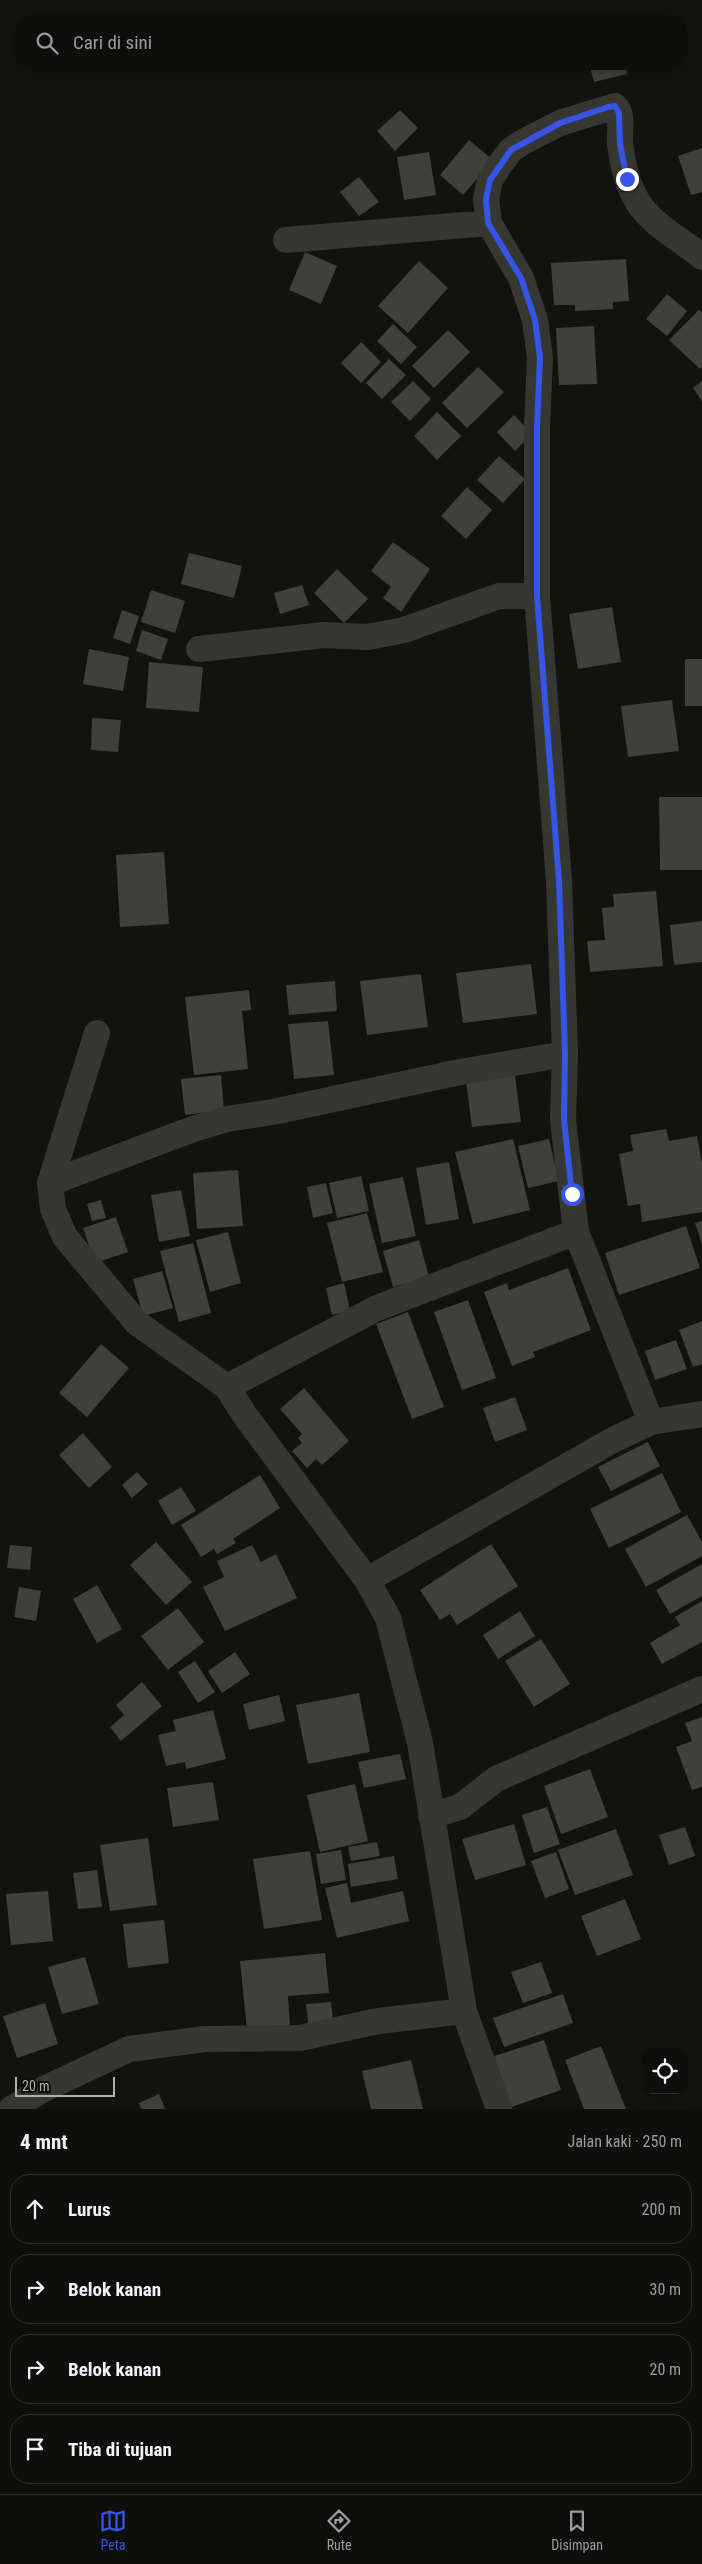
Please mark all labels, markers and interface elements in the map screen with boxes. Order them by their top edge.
search box [15,15,687,70]
icon: search [33,29,61,57]
text: Cari di sini [73,31,152,54]
route end [616,168,639,191]
route start [561,1183,584,1206]
map controls [642,2049,687,2094]
button: locate [642,2049,687,2094]
scale bar [15,2074,115,2097]
text: 20 m [22,2078,50,2094]
text: 4 mnt [20,2130,68,2154]
text: Jalan kaki · 250 m [567,2132,682,2151]
icon: ahead [21,2195,49,2223]
text: Lurus [68,2198,111,2221]
text: 200 m [642,2200,681,2219]
icon: right [21,2275,49,2303]
text: Belok kanan [68,2278,161,2301]
text: 30 m [649,2280,681,2299]
icon: right [21,2355,49,2383]
text: Belok kanan [68,2358,161,2381]
text: 20 m [649,2360,681,2379]
icon: arrive [21,2435,49,2463]
text: Tiba di tujuan [68,2438,172,2461]
tab: Peta [99,2507,127,2553]
tab: Rute [325,2507,353,2553]
tab: Disimpan [551,2507,603,2553]

